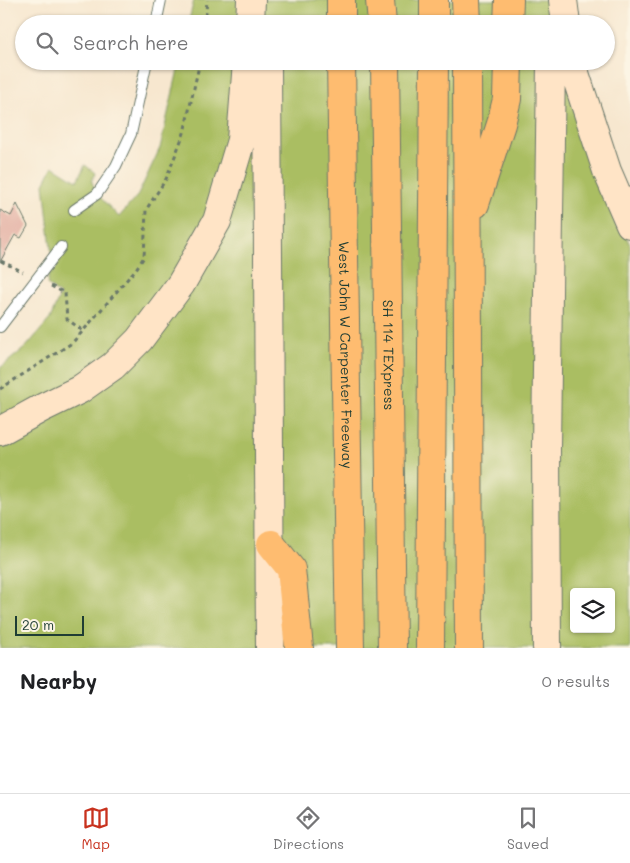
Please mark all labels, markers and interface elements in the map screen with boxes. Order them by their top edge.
search box [15,15,615,70]
icon: search [33,29,61,57]
text: Search here [73,30,189,55]
street label: West John W Carpenter Freeway [335,241,357,469]
street label: SH 114 TEXpress [379,300,399,410]
map controls [570,588,615,633]
button: layers [570,588,615,633]
scale bar [15,613,84,636]
text: 20 m [22,615,54,634]
text: Nearby [20,667,97,694]
text: 0 results [542,670,610,691]
tab: Map [81,804,110,853]
tab: Directions [273,804,344,853]
tab: Saved [507,804,549,853]

